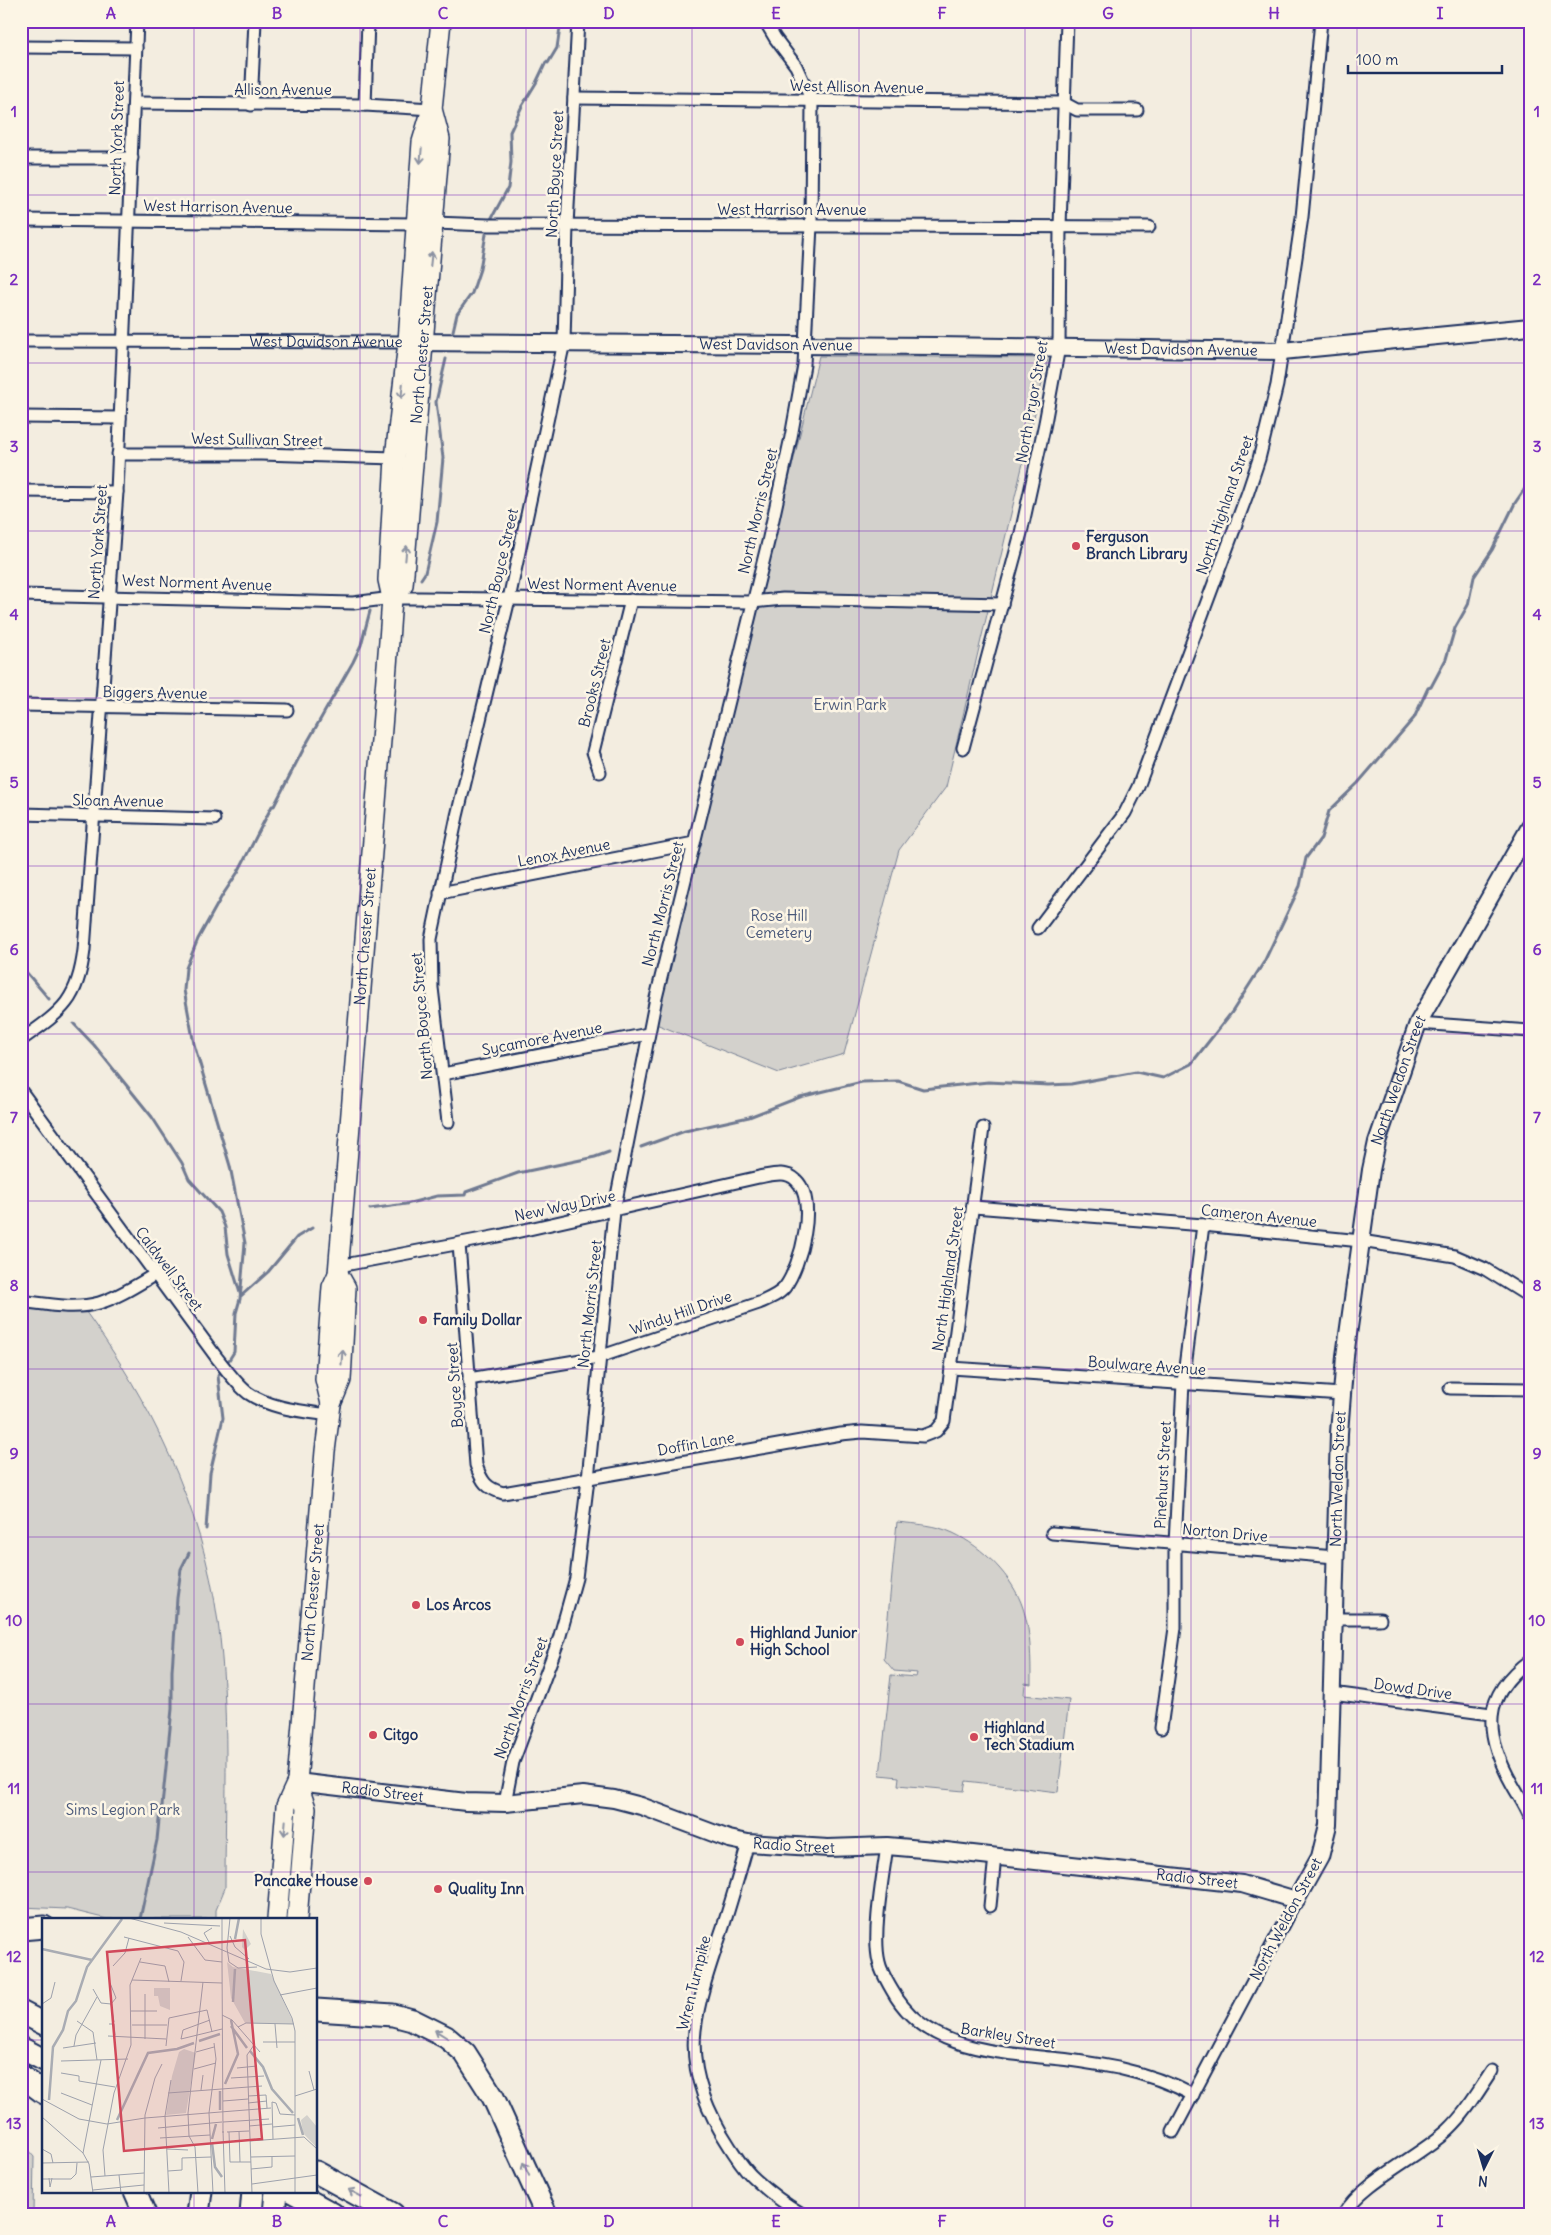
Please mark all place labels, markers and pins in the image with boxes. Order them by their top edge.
place label: Ferguson Branch Library [1086,527,1188,564]
marker: Ferguson Branch Library [1070,540,1082,552]
place label: Family Dollar [433,1310,523,1330]
marker: Family Dollar [417,1314,429,1326]
place label: Los Arcos [426,1595,491,1614]
marker: Los Arcos [410,1599,422,1611]
place label: Highland Junior High School [750,1623,858,1660]
marker: Highland Junior High School [734,1636,746,1648]
place label: Highland Tech Stadium [984,1718,1074,1754]
place label: Citgo [383,1725,419,1745]
marker: Citgo [367,1729,379,1741]
marker: Highland Tech Stadium [968,1731,980,1743]
place label: Pancake House [254,1871,358,1890]
marker: Pancake House [362,1875,374,1887]
place label: Quality Inn [448,1879,525,1899]
marker: Quality Inn [432,1883,444,1895]

